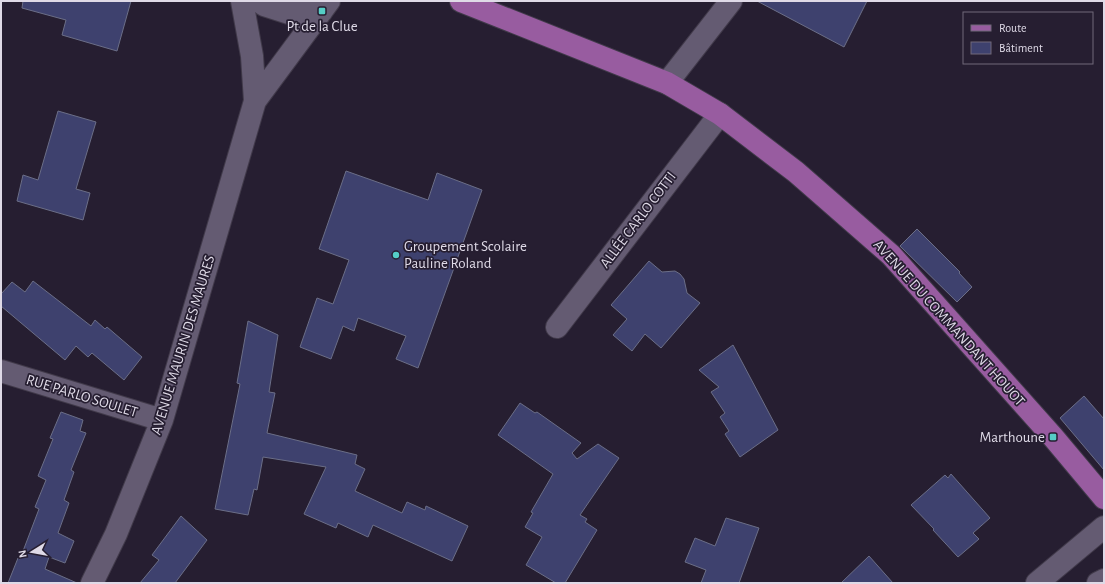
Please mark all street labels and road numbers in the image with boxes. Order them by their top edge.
street label: ALLÉE CARLO COTTI [595,168,679,271]
street label: AVENUE DU COMMANDANT HOUOT [870,237,1028,410]
street label: AVENUE MAURIN DES MAURES [149,253,217,437]
street label: RUE PARLO SOULET [24,372,140,420]

